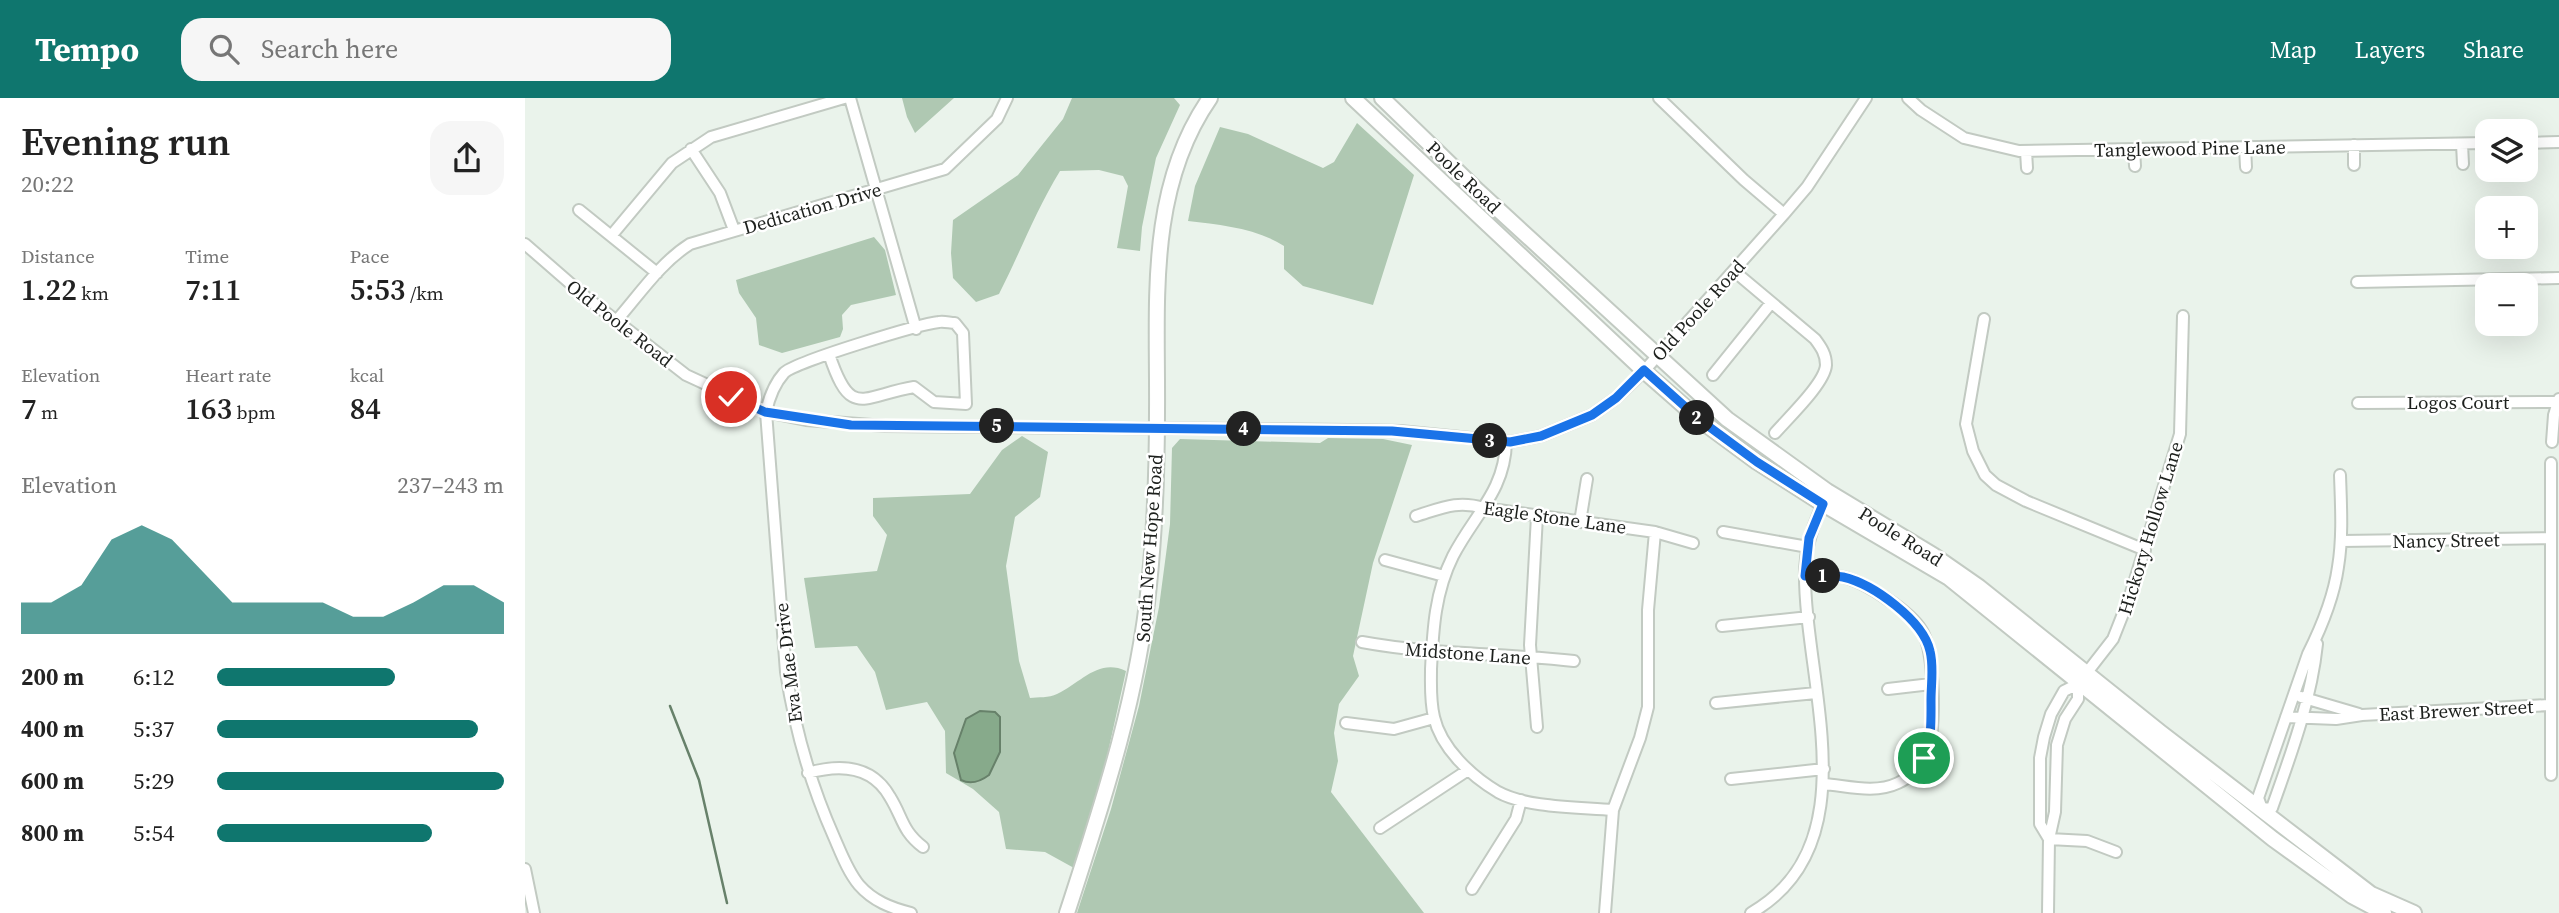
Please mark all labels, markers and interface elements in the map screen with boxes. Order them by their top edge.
search box [181,18,671,81]
text: Tempo [35,27,139,72]
icon: search [205,30,243,68]
text: Search here [261,31,398,67]
text: Map [2270,33,2317,66]
text: Layers [2355,33,2425,66]
text: Share [2463,33,2524,66]
text: Evening run [21,116,230,168]
map controls [2475,119,2538,336]
button: layers [2475,119,2538,182]
button: share [430,121,504,195]
street label: Tanglewood Pine Lane [2094,133,2286,163]
street label: Poole Road [1421,135,1507,219]
text: 20:22 [21,168,74,200]
street label: Dedication Drive [740,176,884,240]
button: + [2475,196,2538,259]
text: Distance [21,243,95,269]
text: Time [185,243,229,269]
text: Pace [350,243,389,269]
street label: Old Poole Road [1645,253,1751,366]
text: 1.22 [21,269,77,310]
text: 7:11 [185,269,241,310]
text: 5:53 [350,269,405,310]
street label: Old Poole Road [561,273,679,373]
button: − [2475,273,2538,336]
text: km [77,280,109,306]
text: /km [405,280,444,306]
text: Elevation [21,362,100,388]
text: Heart rate [185,362,271,388]
text: kcal [350,362,384,388]
pin [701,367,761,427]
icon: check [712,378,750,416]
text: 7 [21,388,37,429]
text: 163 [185,388,232,429]
text: 84 [350,388,381,429]
street label: Logos Court [2407,389,2510,415]
text: m [37,399,58,425]
text: bpm [232,399,276,425]
pin: 2 [1679,400,1715,436]
text: 2 [1691,404,1702,430]
pin: 5 [979,408,1015,444]
text: 5 [991,412,1002,438]
pin: 4 [1227,412,1261,446]
text: 4 [1238,415,1249,441]
pin: 3 [1473,424,1507,458]
text: 3 [1484,427,1495,453]
street label: Hickory Hollow Lane [2111,438,2189,618]
street label: South New Hope Road [1129,453,1169,643]
text: Elevation [21,469,117,501]
text: 237–243 m [397,469,504,501]
street label: Eagle Stone Lane [1482,494,1628,540]
street label: Poole Road [1854,500,1948,572]
street label: Nancy Street [2392,526,2501,554]
pin: 1 [1805,559,1841,594]
text: 1 [1817,562,1828,588]
street label: Eva Mae Drive [768,601,808,725]
street label: Midstone Lane [1404,636,1532,670]
text: 200 m [21,661,84,693]
text: 6:12 [133,661,174,693]
street label: East Brewer Street [2378,693,2535,727]
text: 400 m [21,713,84,745]
text: 5:37 [133,713,174,745]
pin [1894,728,1954,788]
icon: arrive [1905,739,1943,777]
text: 600 m [21,765,84,797]
text: 5:29 [133,765,174,797]
text: 800 m [21,817,84,849]
text: 5:54 [133,817,174,849]

